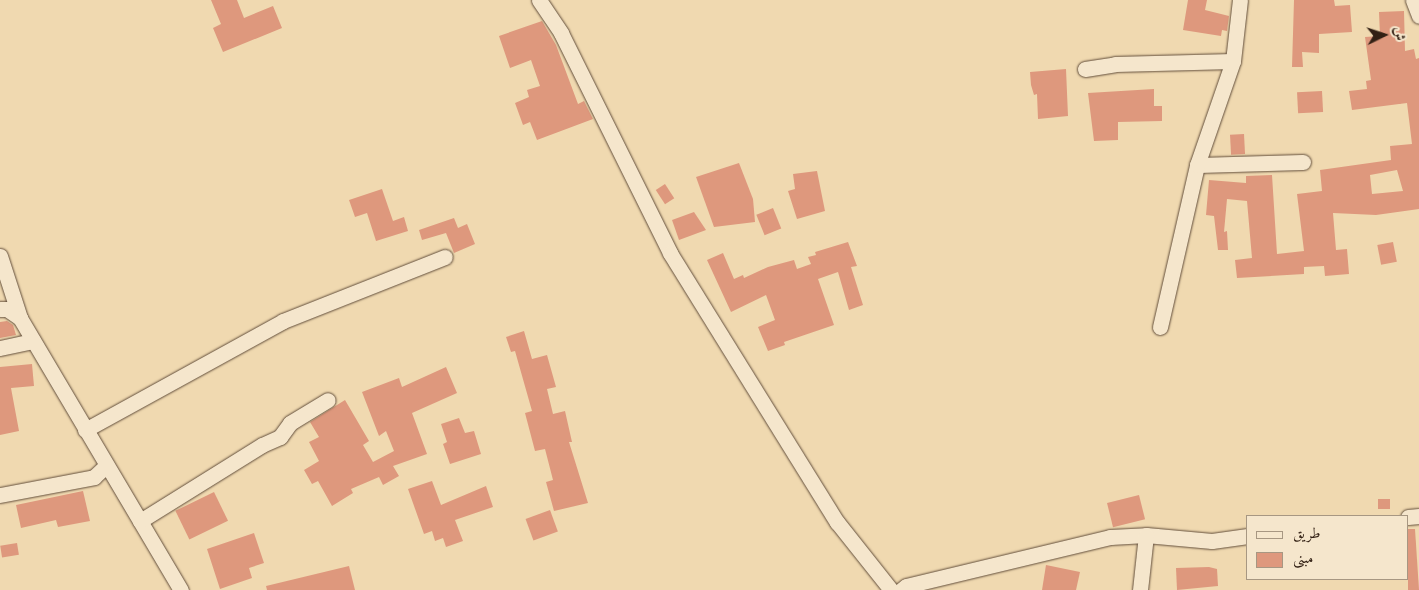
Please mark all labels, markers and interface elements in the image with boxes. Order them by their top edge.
north arrow [1359,10,1409,60]
text: ش [1390,26,1408,42]
legend [1246,515,1409,580]
text: طريق [1293,524,1320,543]
text: مبنى [1293,549,1313,568]

